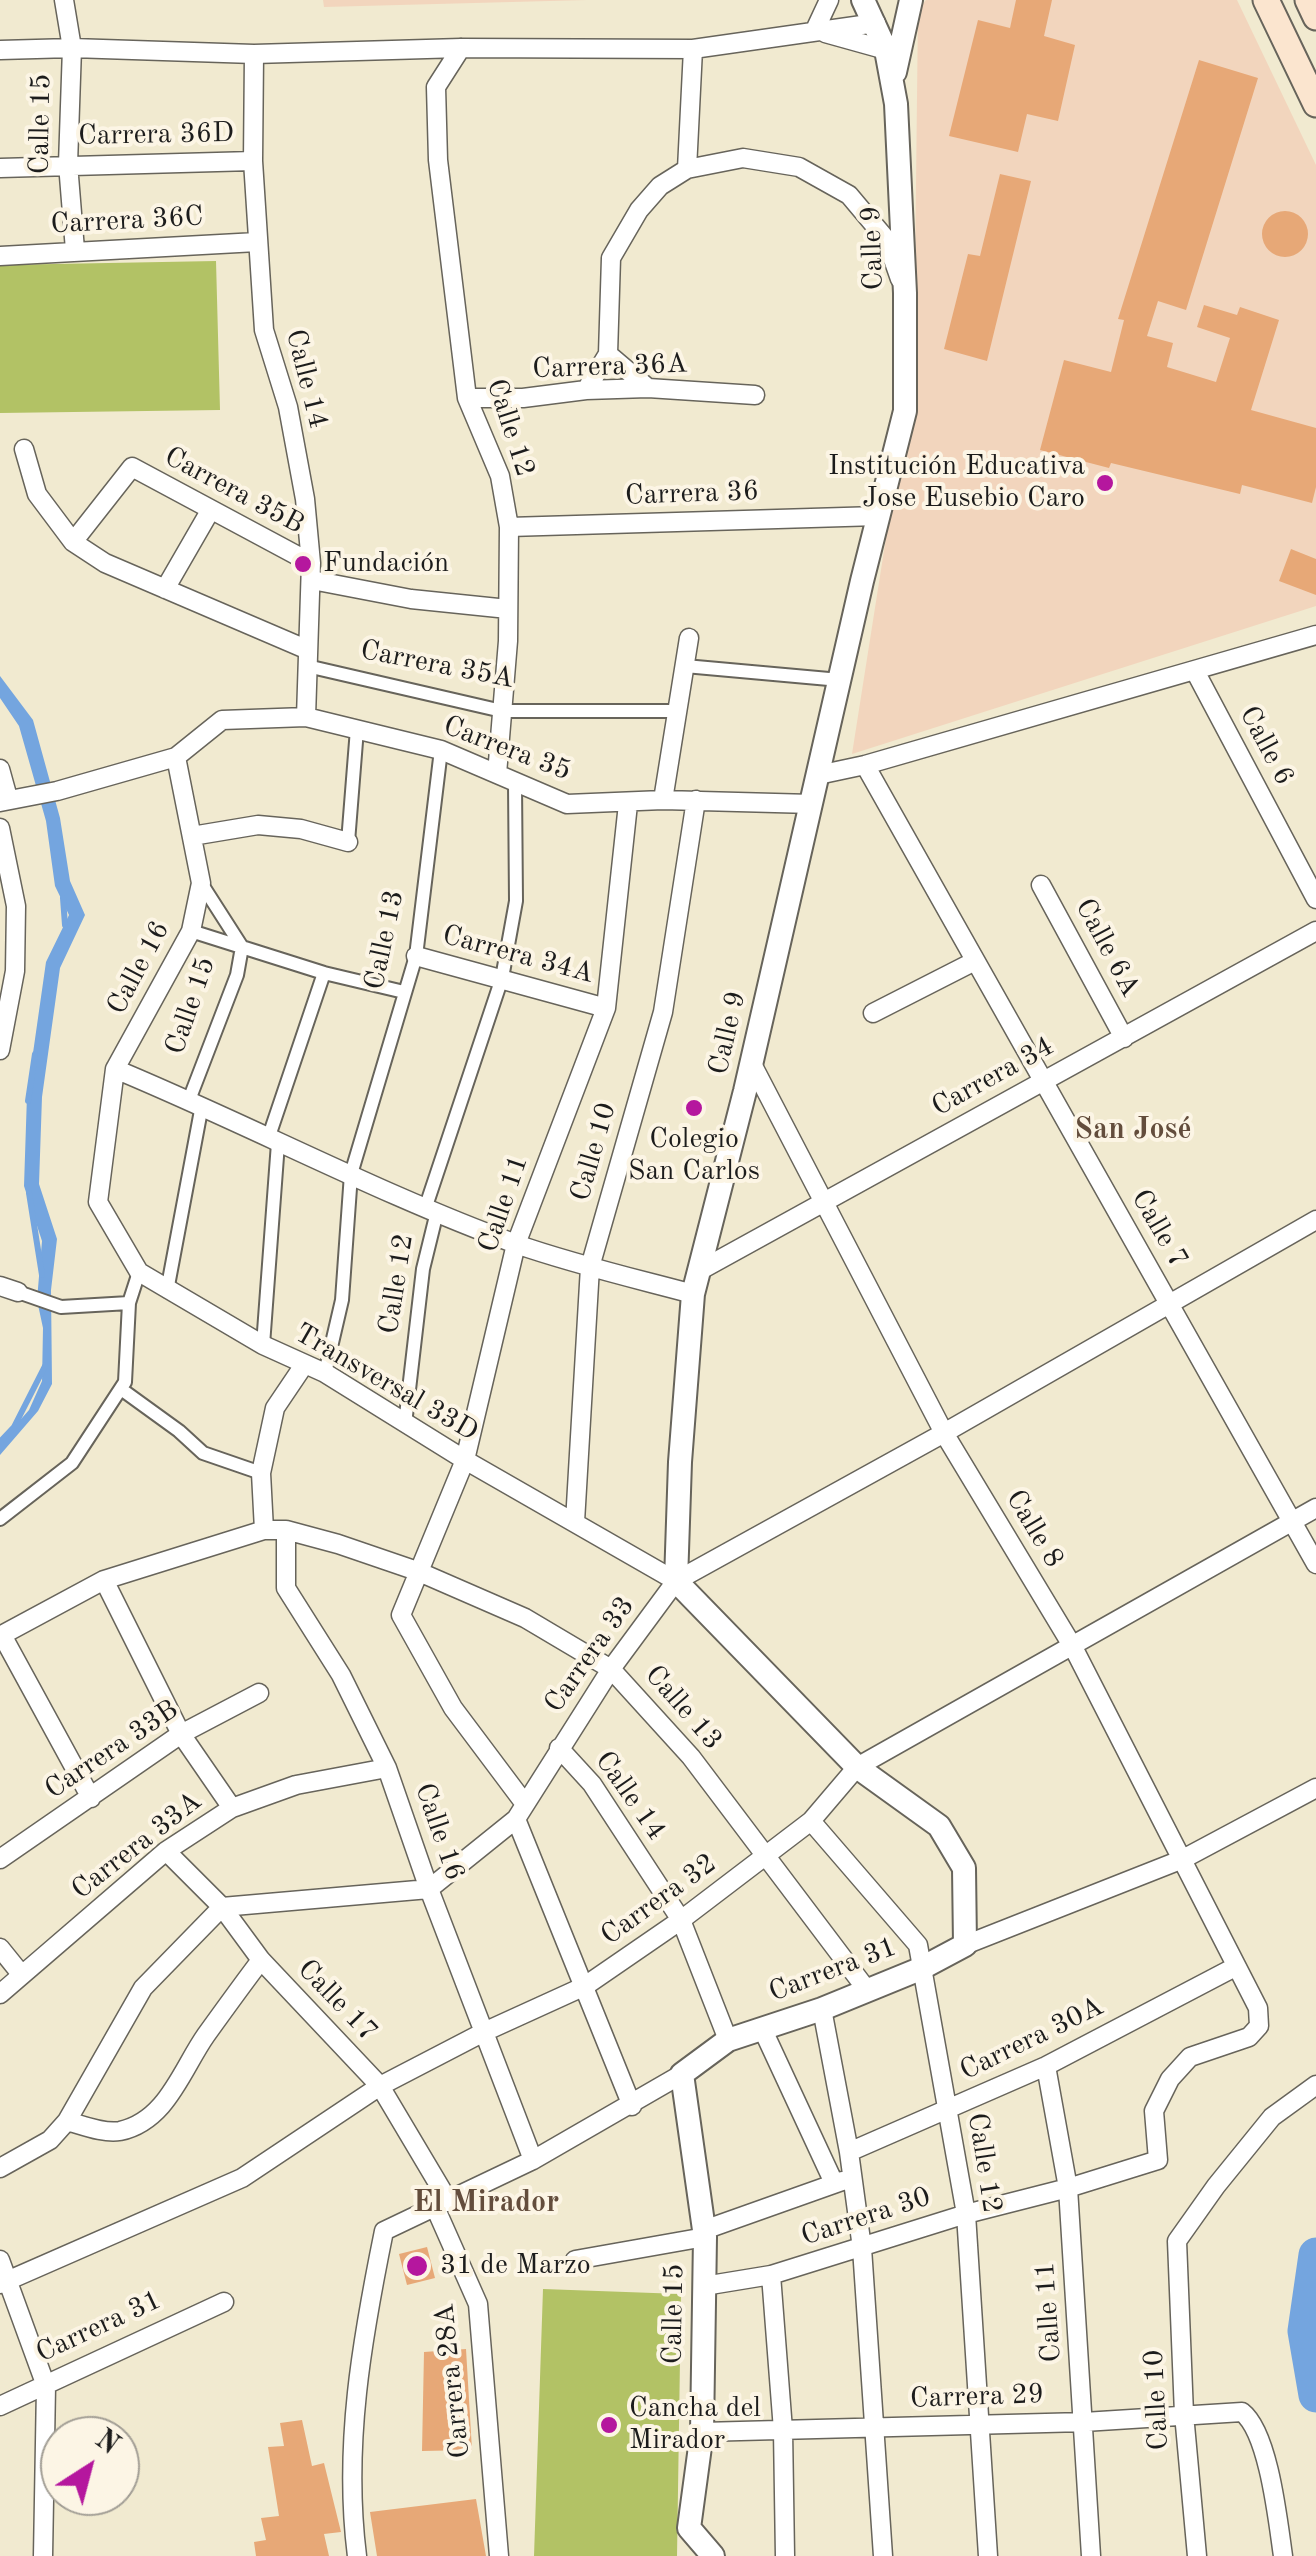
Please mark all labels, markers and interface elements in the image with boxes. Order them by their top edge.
street label: Calle 15 [23,73,59,175]
street label: Carrera 36D [78,117,234,153]
street label: Carrera 36C [50,200,204,242]
street label: Calle 9 [855,205,891,291]
street label: Calle 14 [277,326,335,432]
street label: Carrera 36A [532,347,688,387]
street label: Calle 12 [478,375,542,481]
street label: Carrera 35B [158,440,310,542]
place label: Institución Educativa Jose Eusebio Caro [828,450,1085,516]
marker: Institución Educativa Jose Eusebio Caro [1094,472,1116,494]
street label: Carrera 36 [624,475,760,513]
place label: Fundación [323,547,449,581]
marker: Fundación [292,553,314,575]
street label: Carrera 35A [357,634,517,696]
street label: Calle 6 [1231,701,1301,791]
street label: Carrera 35 [438,709,576,789]
street label: Calle 13 [358,887,412,993]
street label: Calle 6A [1067,893,1147,1003]
street label: Calle 16 [100,916,178,1020]
street label: Carrera 34A [439,919,597,991]
street label: Calle 15 [159,953,223,1059]
street label: Calle 9 [702,988,754,1078]
street label: Carrera 34 [926,1030,1060,1124]
marker: Colegio San Carlos [683,1097,705,1119]
street label: Calle 10 [564,1099,624,1205]
district label: San José [1074,1112,1192,1148]
place label: Colegio San Carlos [628,1123,760,1189]
street label: Calle 11 [472,1151,536,1257]
street label: Calle 7 [1123,1184,1195,1274]
street label: Calle 12 [373,1232,421,1336]
street label: Transversal 33D [288,1317,484,1449]
street label: Calle 8 [998,1484,1070,1574]
street label: Carrera 33 [538,1590,642,1720]
street label: Calle 13 [637,1659,729,1757]
street label: Carrera 33B [39,1693,185,1807]
street label: Calle 14 [587,1745,673,1847]
street label: Calle 16 [407,1779,471,1885]
street label: Carrera 33A [65,1785,209,1907]
street label: Carrera 32 [595,1847,723,1953]
street label: Carrera 31 [764,1930,902,2010]
street label: Calle 17 [290,1953,384,2049]
street label: Carrera 30A [955,1990,1109,2088]
street label: Calle 12 [960,2111,1008,2215]
street label: Carrera 30 [797,2180,935,2254]
district label: El Mirador [413,2185,559,2221]
place label: 31 de Marzo [440,2249,591,2283]
marker: 31 de Marzo [404,2253,430,2279]
street label: Calle 11 [1029,2260,1069,2364]
street label: Calle 15 [656,2263,692,2365]
street label: Carrera 31 [31,2283,167,2371]
street label: Carrera 28A [428,2302,478,2460]
street label: Calle 10 [1138,2349,1176,2451]
street label: Carrera 29 [909,2378,1045,2416]
place label: Cancha del Mirador [629,2392,761,2458]
marker: Cancha del Mirador [598,2414,620,2436]
north arrow [40,2416,140,2516]
text: N [90,2426,123,2461]

